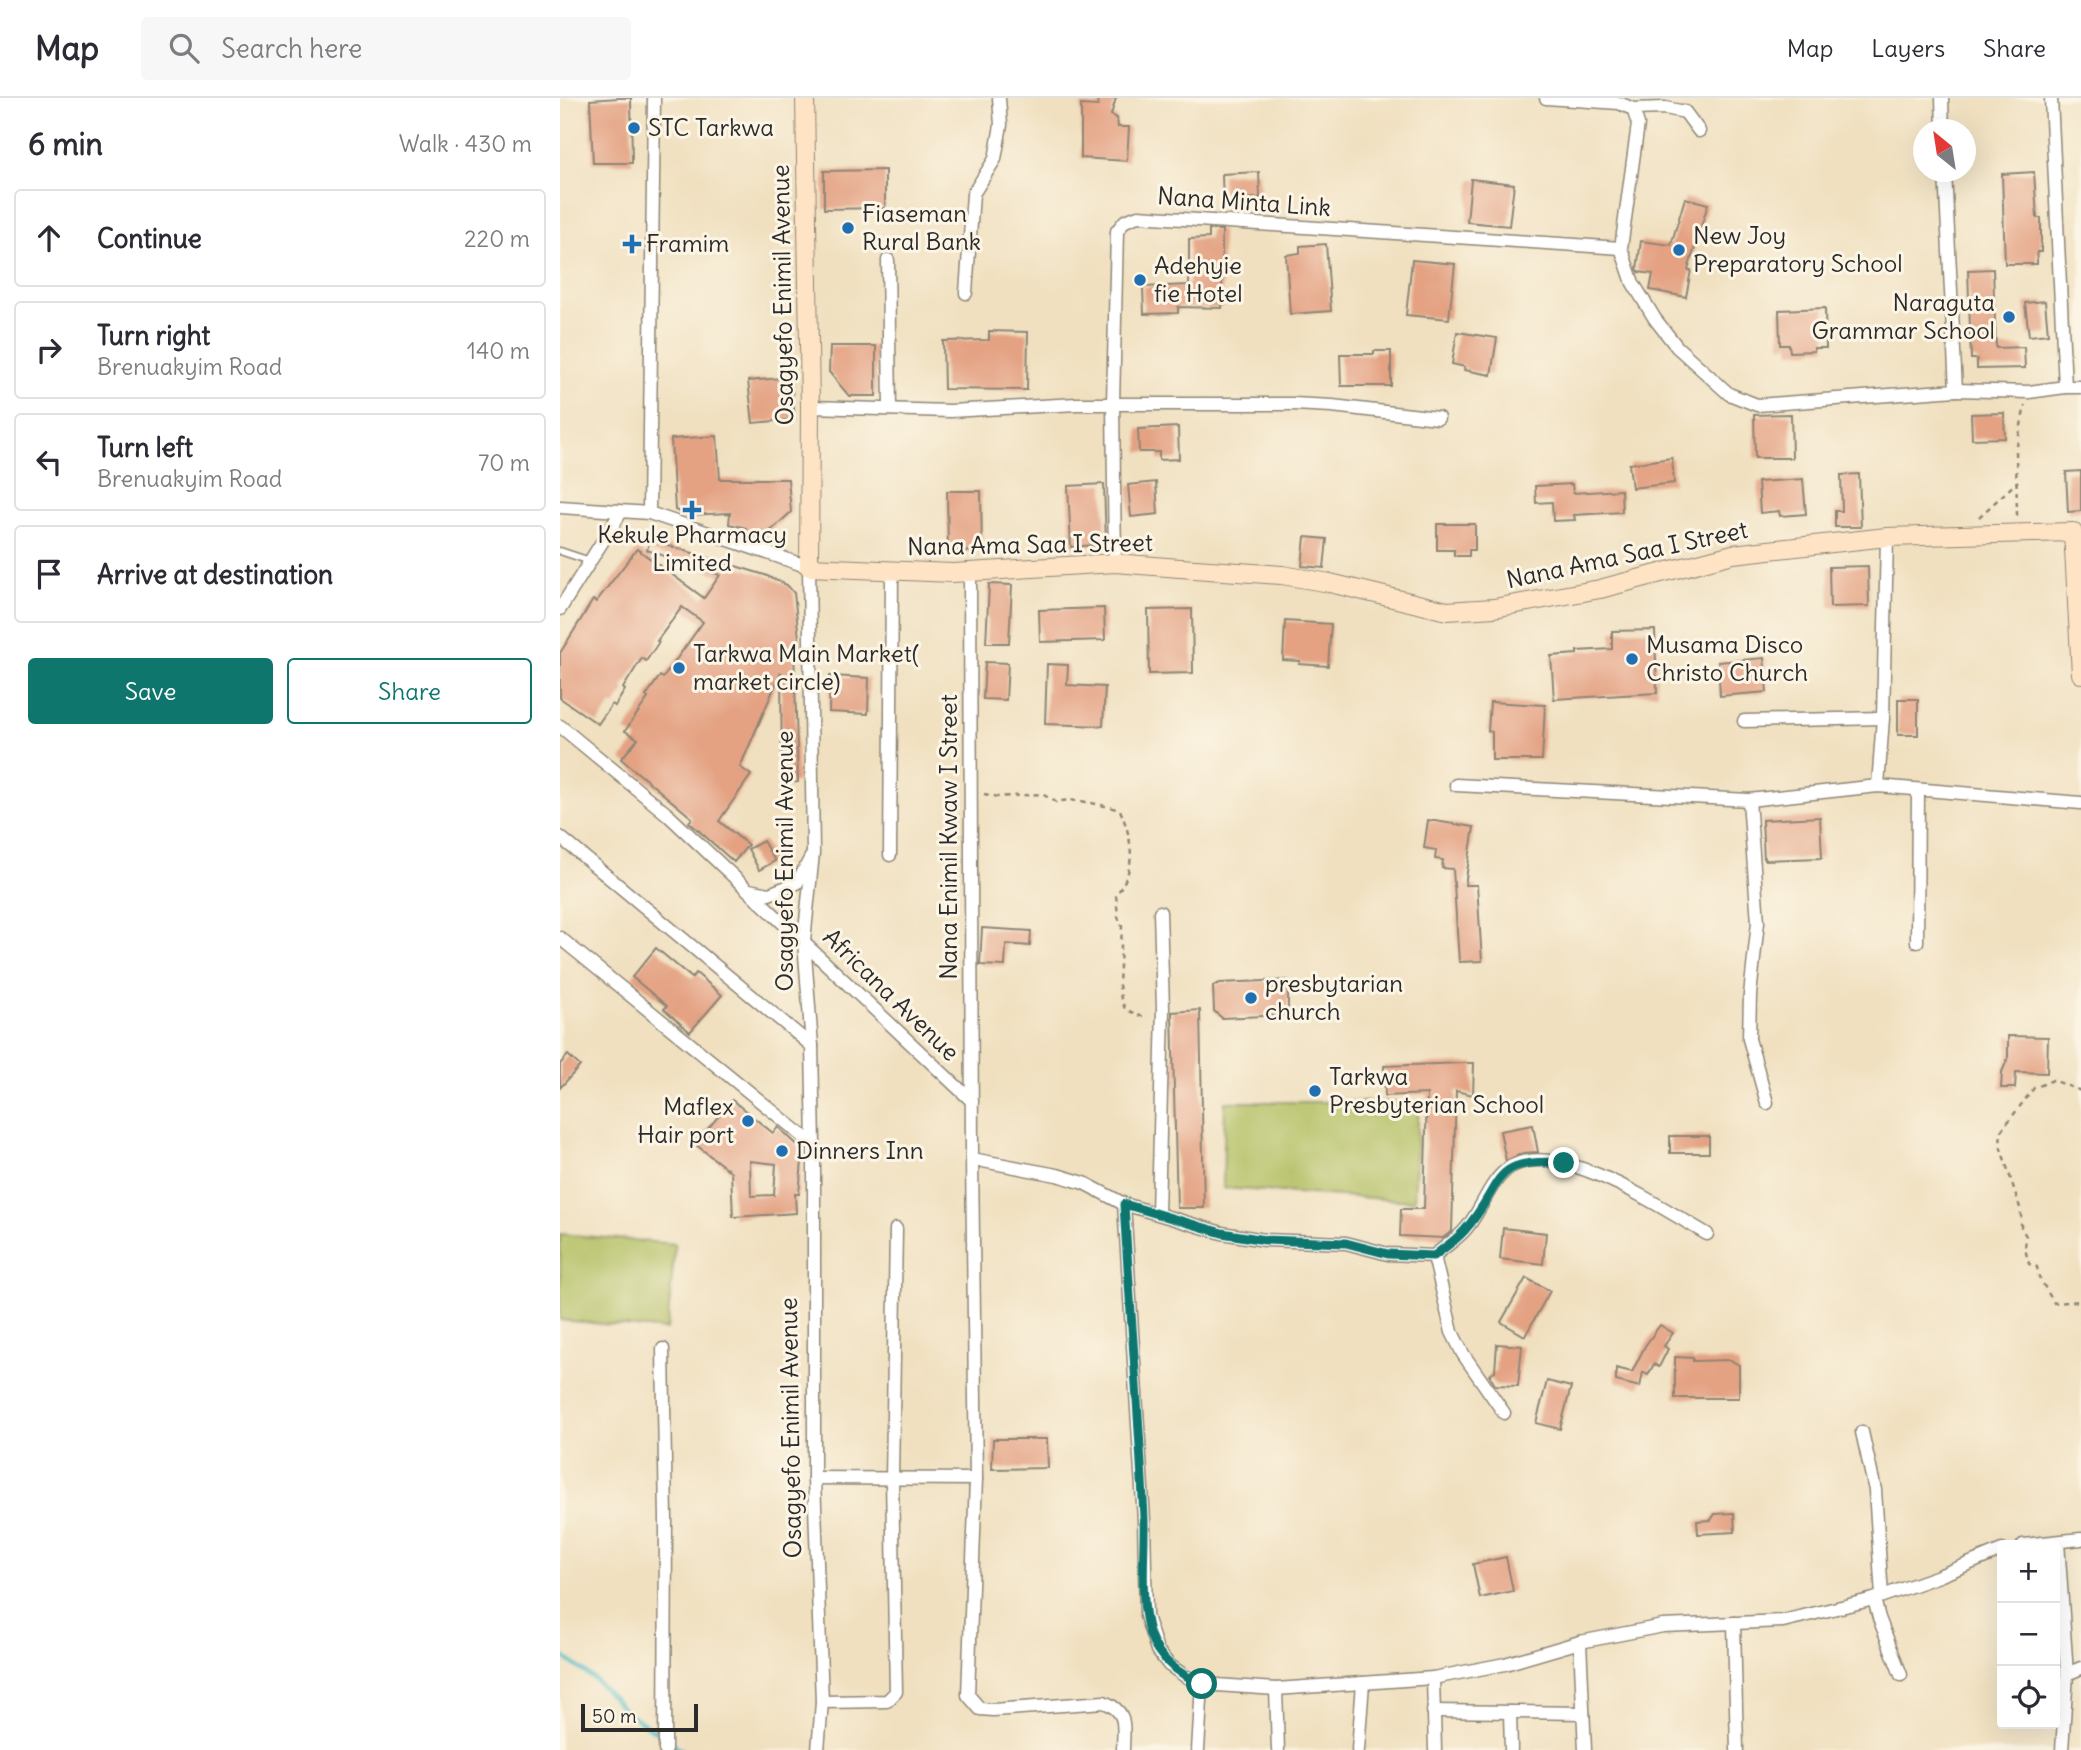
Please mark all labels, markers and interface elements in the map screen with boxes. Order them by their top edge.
search box [141,17,631,80]
text: Map [35,27,99,69]
icon: search [165,29,203,67]
text: Search here [221,32,362,65]
text: Map [1787,33,1833,63]
text: Layers [1871,33,1945,63]
text: Share [1983,33,2046,63]
place label: STC Tarkwa [648,112,774,142]
north arrow [1913,119,1976,182]
marker: STC Tarkwa [626,120,642,136]
text: 6 min [28,125,103,163]
text: Walk · 430 m [399,129,532,158]
street label: Osagyefo Enimil Avenue [765,164,799,426]
street label: Nana Minta Link [1156,180,1332,222]
place label: Fiaseman Rural Bank [862,198,981,256]
icon: ahead [30,219,68,257]
marker: Fiaseman Rural Bank [840,220,856,236]
place label: New Joy Preparatory School [1693,220,1903,278]
text: Continue [97,222,202,255]
text: 220 m [464,224,530,253]
place label: Framim [646,228,729,258]
marker: Framim [624,236,640,252]
marker: New Joy Preparatory School [1671,242,1687,258]
place label: Adehyie fie Hotel [1154,250,1243,308]
marker: Adehyie fie Hotel [1132,272,1148,288]
place label: Naraguta Grammar School [1811,287,1995,345]
marker: Naraguta Grammar School [2001,309,2017,325]
text: Turn right [97,319,210,352]
icon: right [30,331,68,369]
text: 140 m [467,336,530,365]
text: Brenuakyim Road [97,352,282,381]
text: Turn left [97,431,193,464]
icon: left [30,443,68,481]
text: 70 m [478,448,530,477]
text: Brenuakyim Road [97,464,282,493]
marker: Kekule Pharmacy Limited [684,502,700,518]
street label: Nana Ama Saa I Street [1503,514,1750,594]
place label: Kekule Pharmacy Limited [597,519,787,577]
street label: Nana Ama Saa I Street [907,527,1153,561]
icon: arrive [30,555,68,593]
text: Arrive at destination [97,558,333,591]
place label: Musama Disco Christo Church [1646,629,1808,687]
place label: Tarkwa Main Market( market circle) [693,638,919,696]
marker: Musama Disco Christo Church [1624,651,1640,667]
button: Save [28,658,273,724]
button: Share [287,658,532,724]
marker: Tarkwa Main Market( market circle) [671,660,687,676]
street label: Nana Enimil Kwaw I Street [933,694,963,980]
street label: Osagyefo Enimil Avenue [769,730,799,992]
street label: Africana Avenue [817,922,966,1067]
place label: presbytarian church [1265,968,1403,1026]
marker: presbytarian church [1243,990,1259,1006]
place label: Tarkwa Presbyterian School [1329,1061,1544,1119]
marker: Tarkwa Presbyterian School [1307,1083,1323,1099]
place label: Maflex Hair port [637,1091,734,1149]
marker: Maflex Hair port [740,1113,756,1129]
place label: Dinners Inn [796,1135,924,1165]
marker: Dinners Inn [774,1143,790,1159]
route end [1548,1147,1579,1178]
street label: Osagyefo Enimil Avenue [773,1297,807,1559]
map controls [1997,1540,2060,1729]
button: + [1997,1540,2060,1603]
button: − [1997,1603,2060,1666]
button: locate [1997,1666,2060,1729]
route start [1186,1668,1217,1699]
scale bar [581,1701,698,1733]
text: 50 m [592,1704,637,1728]

